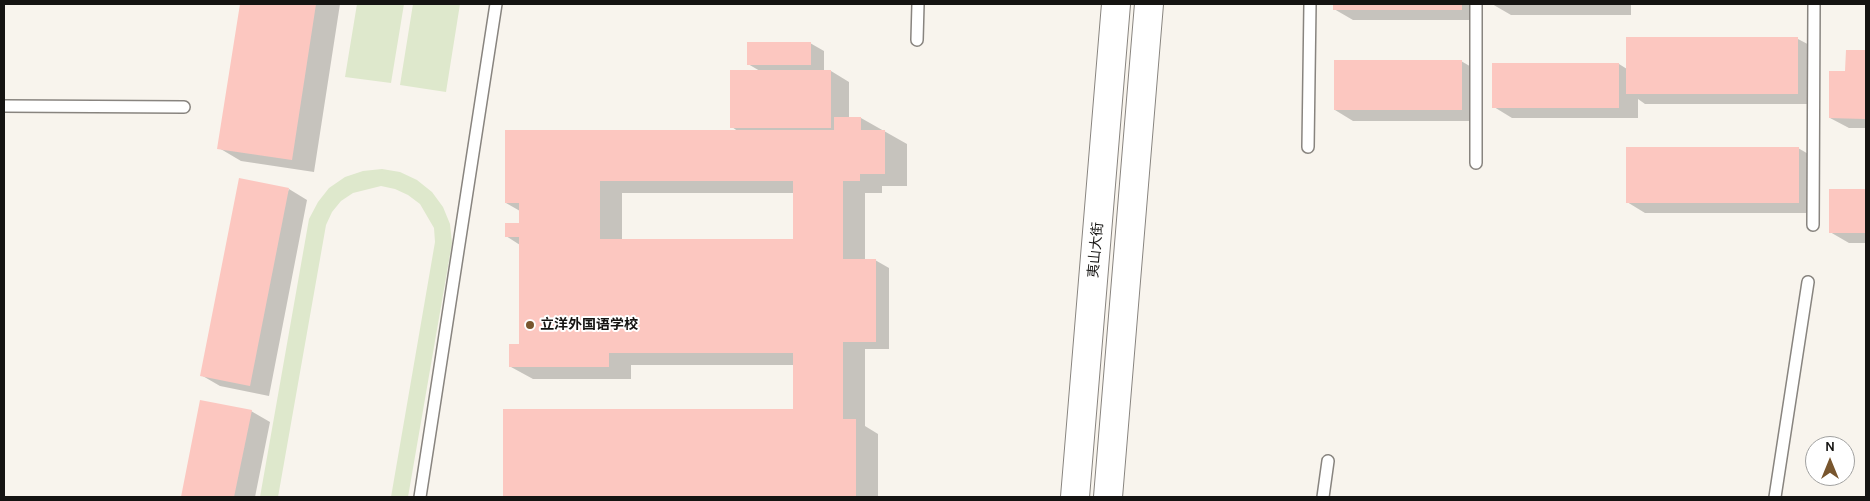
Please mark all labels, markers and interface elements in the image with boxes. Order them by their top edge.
street label: 夷山大街 [1085,221,1107,279]
place label: 立洋外国语学校 [540,317,638,333]
marker: 立洋外国语学校 [524,319,536,331]
north arrow [1805,436,1855,486]
text: N [1825,438,1835,455]

